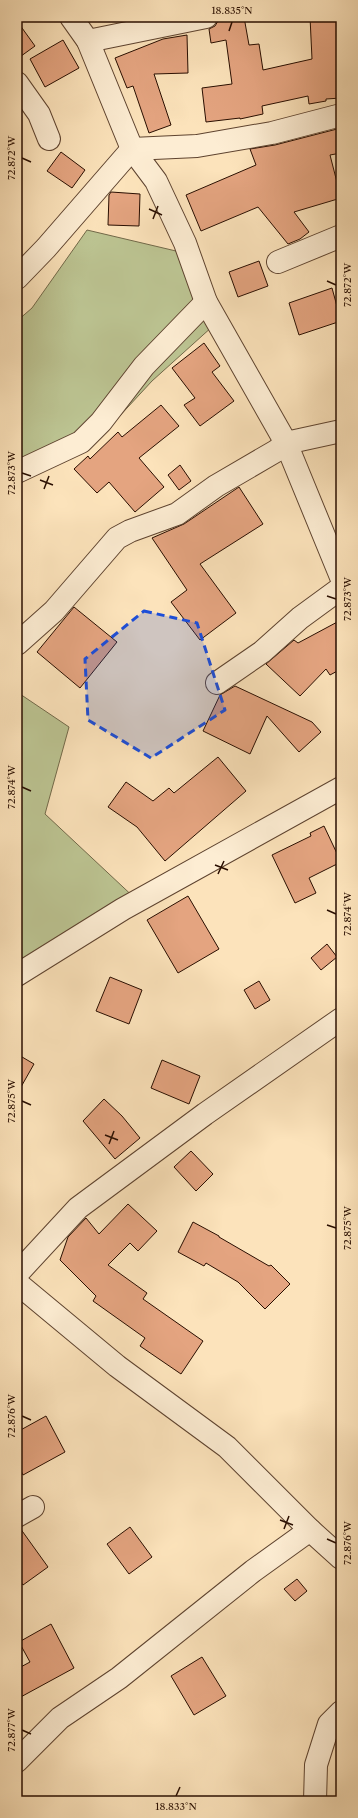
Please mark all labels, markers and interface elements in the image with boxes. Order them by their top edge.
text: 18.835°N [211,4,253,17]
text: 72.872°W [5,135,18,180]
text: 72.872°W [341,262,354,307]
text: 72.873°W [5,450,18,495]
text: 72.873°W [341,576,354,621]
text: 72.874°W [5,764,18,809]
text: 72.874°W [341,891,354,936]
text: 72.875°W [5,1078,18,1123]
text: 72.875°W [341,1205,354,1250]
text: 72.876°W [5,1393,18,1438]
text: 72.876°W [341,1520,354,1565]
text: 72.877°W [5,1707,18,1752]
text: 18.833°N [155,1800,197,1813]

